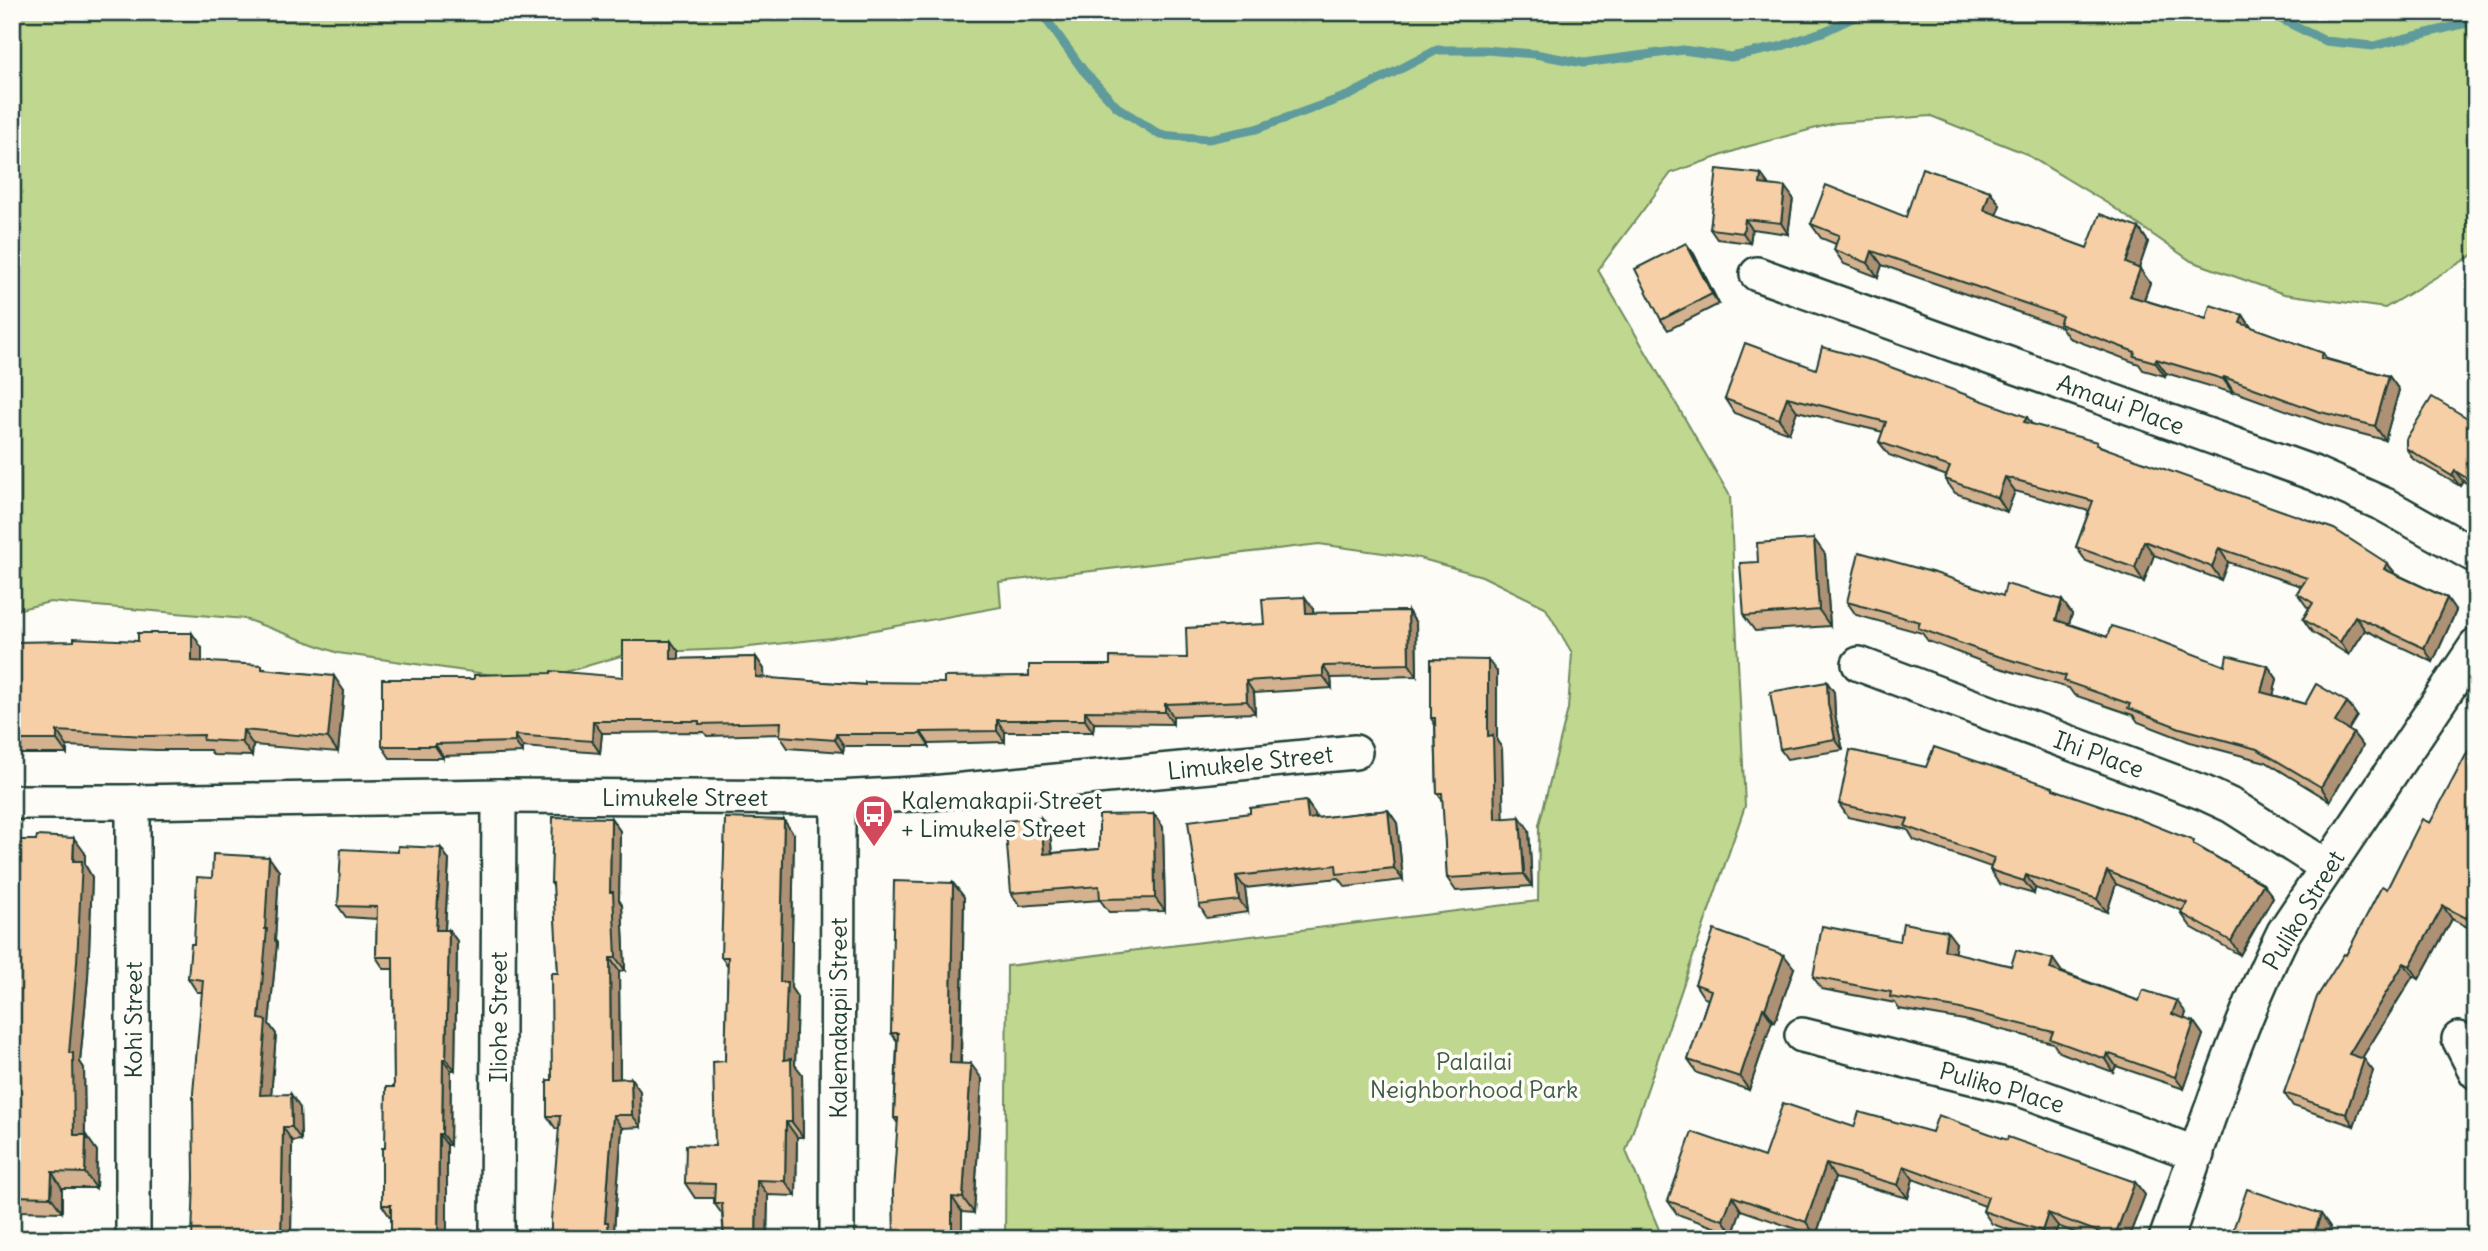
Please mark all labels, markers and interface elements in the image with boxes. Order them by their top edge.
street label: Amaui Place [2053,367,2189,441]
street label: Ihi Place [2050,724,2148,784]
street label: Limukele Street [1166,738,1334,786]
street label: Limukele Street [602,782,768,812]
place label: Kalemakapii Street + Limukele Street [901,785,1102,843]
bus stop icon: Kalemakapii Street + Limukele Street [853,793,895,848]
street label: Puliko Street [2255,845,2351,975]
street label: Kalemakapii Street [823,917,853,1119]
street label: Iliohe Street [483,951,513,1083]
street label: Kohi Street [118,961,148,1079]
park label: Palailai Neighborhood Park [1370,1046,1578,1104]
street label: Puliko Place [1936,1055,2068,1119]

